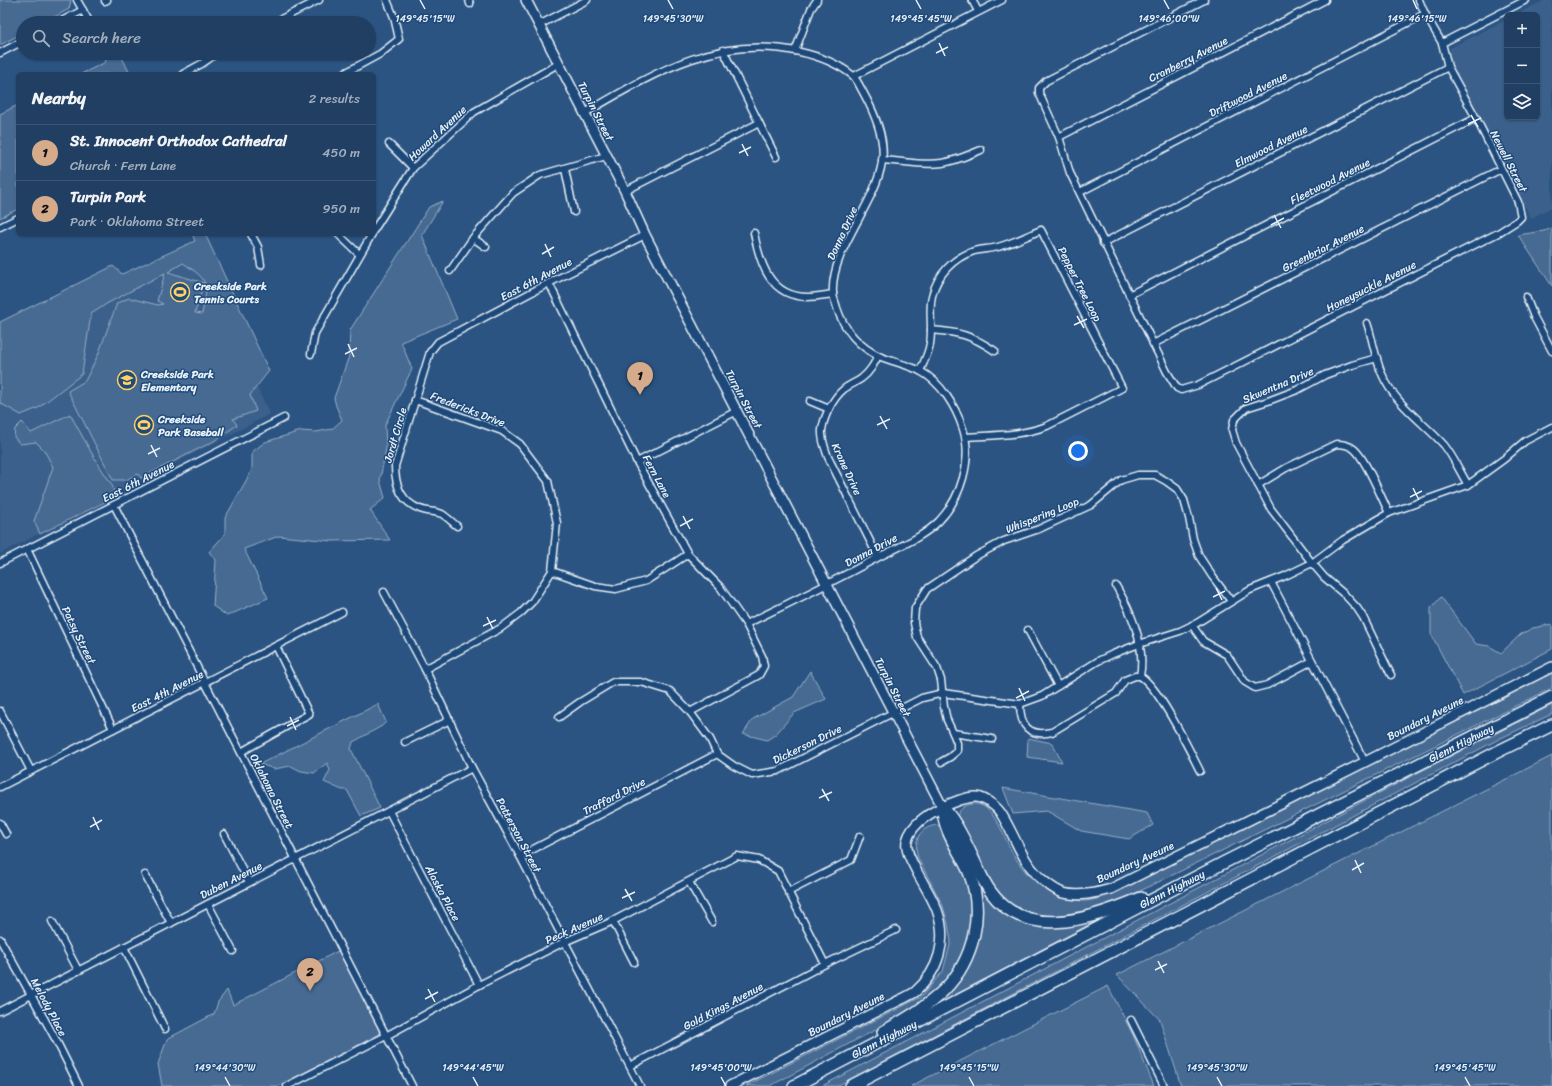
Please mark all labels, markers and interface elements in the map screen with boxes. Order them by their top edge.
text: 149°45'15"W [395,10,455,28]
text: 149°45'30"W [643,10,704,28]
text: 149°45'45"W [890,10,952,28]
text: 149°46'00"W [1138,10,1200,28]
text: 149°46'15"W [1388,10,1447,28]
map controls [1504,12,1540,120]
button: + [1504,12,1540,48]
search box [16,16,376,60]
text: Search here [62,25,141,51]
icon: search [30,27,52,49]
street label: Cranberry Avenue [1145,31,1232,88]
button: − [1504,48,1540,84]
street label: Driftwood Avenue [1206,66,1291,122]
street label: Turpin Street [572,78,619,145]
text: Nearby [32,83,86,113]
button: layers [1504,84,1540,120]
text: 2 results [309,87,360,110]
street label: Howard Avenue [404,101,471,166]
street label: Elmwood Avenue [1231,120,1312,173]
street label: Newell Street [1485,127,1533,196]
text: St. Innocent Orthodox Cathedral [70,128,287,154]
text: 1 [42,141,48,164]
text: 450 m [322,141,360,164]
street label: Fleetwood Avenue [1287,153,1374,210]
text: Church · Fern Lane [70,154,176,177]
text: Turpin Park [70,184,146,210]
text: 2 [41,197,49,220]
text: 950 m [322,197,360,220]
street label: Donna Drive [822,203,863,263]
text: Park · Oklahoma Street [70,210,204,233]
street label: Greenbriar Avenue [1279,219,1368,277]
street label: Pepper Tree Loop [1052,243,1107,325]
street label: East 6th Avenue [497,252,576,306]
street label: Honeysuckle Avenue [1323,255,1420,318]
place label: Creekside Park Tennis Courts [193,277,267,309]
sports icon: Creekside Park Tennis Courts [169,281,191,303]
pin: 1 [627,362,653,395]
street label: Skwentna Drive [1240,362,1317,409]
place label: Creekside Park Elementary [140,365,214,397]
street label: Turpin Street [720,366,767,433]
school or university icon: Creekside Park Elementary [116,369,138,391]
street label: Fredericks Drive [428,386,508,433]
street label: Jordt Circle [378,405,413,466]
place label: Creekside Park Baseball [157,410,224,442]
sports icon: Creekside Park Baseball [133,414,155,436]
street label: Krane Drive [826,440,867,499]
your location [1068,441,1088,461]
street label: Fern Lane [637,451,676,502]
street label: East 6th Avenue [99,455,178,508]
street label: Whispering Loop [1003,492,1082,539]
street label: Donna Drive [841,528,901,572]
street label: Patsy Street [56,603,101,668]
street label: Turpin Street [869,654,916,721]
street label: East 4th Avenue [128,665,208,718]
street label: Boundary Aveune [1384,691,1468,746]
street label: Dickerson Drive [769,719,846,769]
street label: Glenn Highway [1425,719,1498,768]
street label: Oklahoma Street [244,750,299,832]
street label: Trafford Drive [579,772,649,820]
street label: Patterson Street [491,794,547,877]
street label: Boundary Aveune [1093,836,1178,889]
street label: Duben Avenue [197,856,266,904]
street label: Alaska Place [419,861,466,925]
street label: Glenn Highway [1136,865,1209,914]
street label: Peck Avenue [542,907,607,950]
pin: 2 [297,958,323,991]
street label: Melody Place [25,974,72,1040]
street label: Gold Kings Avenue [680,977,767,1036]
street label: Boundary Aveune [805,987,889,1042]
street label: Glenn Highway [848,1015,921,1064]
text: 149°44'30"W [195,1059,256,1077]
text: 149°44'45"W [442,1059,504,1077]
text: 149°45'00"W [690,1059,752,1077]
text: 149°45'15"W [939,1059,999,1077]
text: 149°45'30"W [1187,1059,1248,1077]
text: 149°45'45"W [1434,1059,1496,1077]

